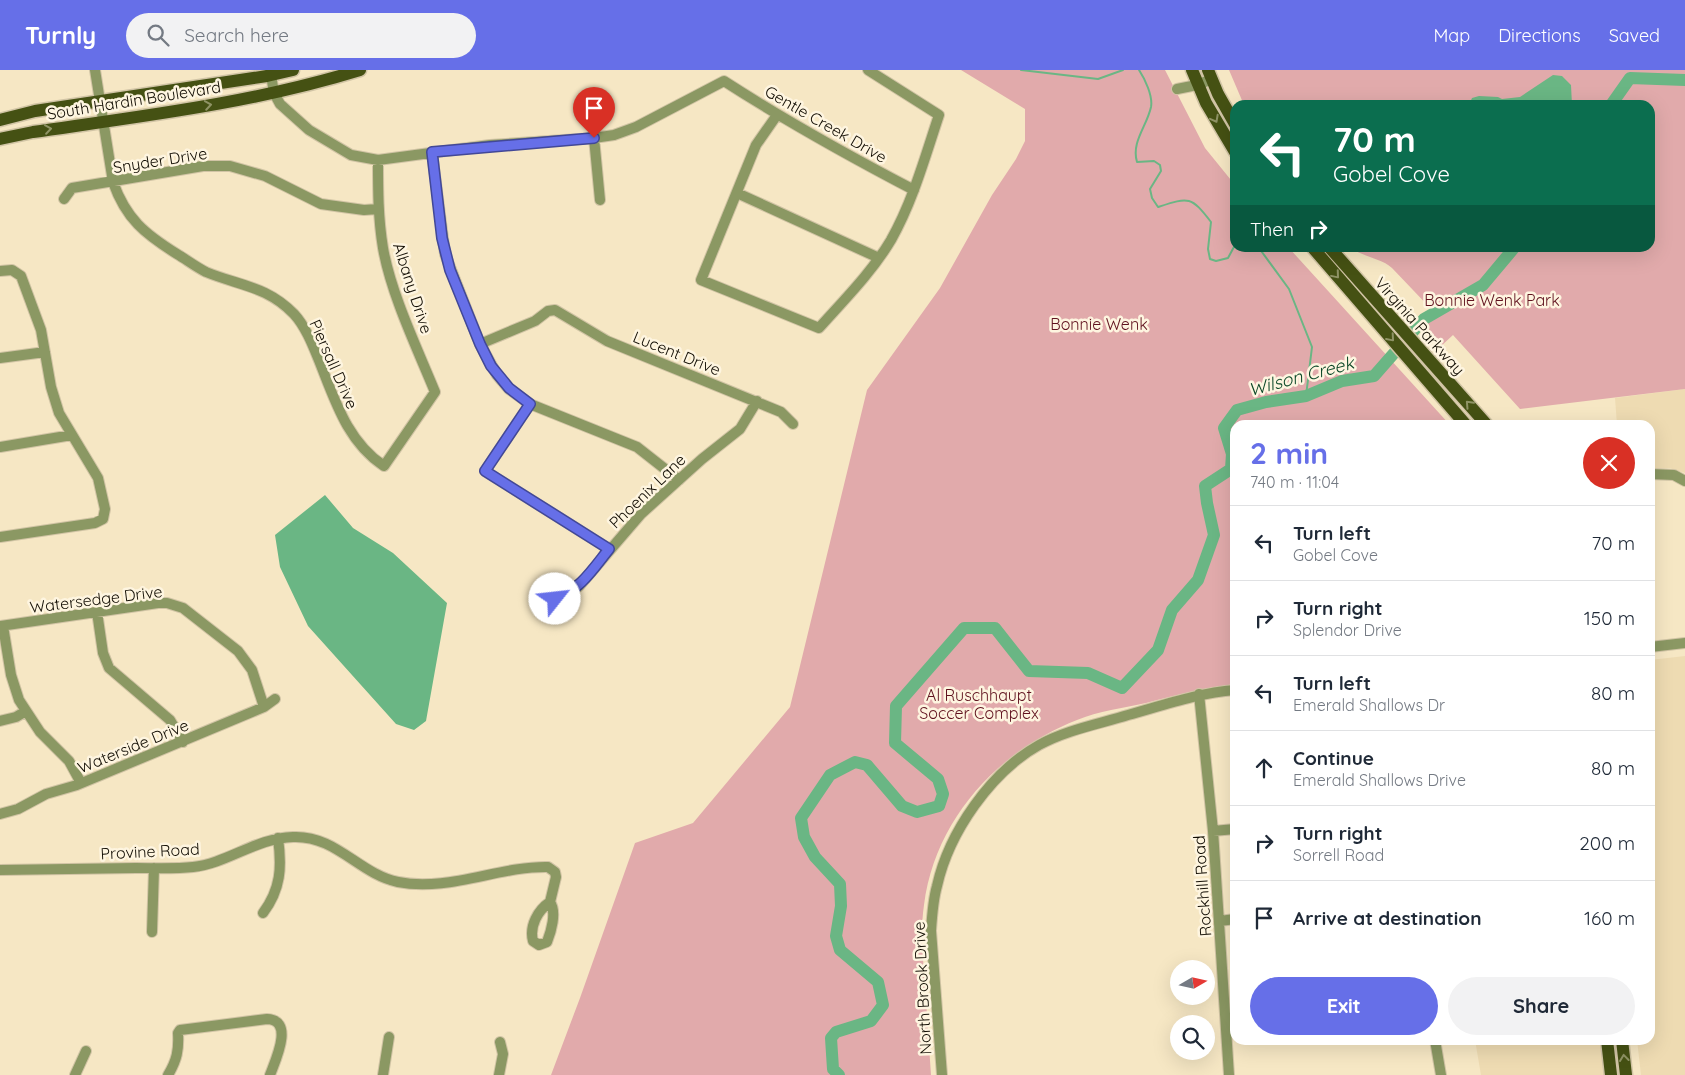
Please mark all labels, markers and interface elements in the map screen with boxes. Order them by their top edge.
search box [126,13,476,58]
text: Turnly [25,20,96,50]
icon: search [144,21,172,49]
text: Search here [184,23,289,47]
text: Map [1433,24,1470,47]
text: Directions [1498,24,1581,47]
text: Saved [1609,24,1660,47]
street label: South Hardin Boulevard [46,76,222,124]
street label: Gentle Creek Drive [761,81,891,167]
pin [573,87,615,138]
icon: arrive [580,94,608,122]
one-way arrow [204,101,213,111]
one-way arrow [1209,114,1219,123]
text: 70 m [1333,117,1416,161]
icon: left [1250,120,1315,185]
one-way arrow [43,125,52,135]
street label: Snyder Drive [112,143,208,177]
text: Gobel Cove [1333,160,1450,188]
icon: right [1304,215,1332,243]
text: Then [1250,217,1294,241]
street label: Albany Drive [389,240,437,336]
one-way arrow [1331,269,1340,278]
street label: Virginia Parkway [1371,273,1469,379]
park label: Bonnie Wenk Park [1424,290,1560,310]
park label: Bonnie Wenk [1050,314,1148,334]
street label: Piersall Drive [305,316,363,412]
street label: Lucent Drive [630,326,724,380]
one-way arrow [1386,333,1395,342]
water label: Wilson Creek [1246,351,1358,401]
one-way arrow [1466,401,1475,410]
text: 2 min [1250,434,1328,472]
button: close [1583,437,1635,489]
street label: Phoenix Lane [605,450,689,532]
text: 740 m · 11:04 [1250,472,1339,492]
text: Turn left [1293,521,1371,545]
icon: left [1250,529,1278,557]
text: 70 m [1591,531,1635,555]
text: Gobel Cove [1293,545,1378,565]
position arrow [528,572,580,624]
street label: Watersedge Drive [29,581,163,617]
text: Turn right [1293,596,1382,620]
icon: right [1250,604,1278,632]
text: 150 m [1584,606,1635,630]
text: Splendor Drive [1293,620,1402,640]
text: Turn left [1293,671,1371,695]
icon: left [1250,679,1278,707]
text: 80 m [1591,681,1635,705]
park label: Al Ruschhaupt Soccer Complex [919,685,1039,723]
text: Emerald Shallows Dr [1293,695,1445,715]
street label: Waterside Drive [74,715,192,777]
text: Continue [1293,746,1374,770]
icon: ahead [1250,754,1278,782]
text: 80 m [1591,756,1635,780]
text: Emerald Shallows Drive [1293,770,1466,790]
text: Turn right [1293,821,1382,845]
icon: right [1250,829,1278,857]
text: 200 m [1579,831,1635,855]
street label: Rockhill Road [1189,835,1215,937]
street label: Provine Road [100,838,200,864]
text: Sorrell Road [1293,845,1384,865]
icon: arrive [1250,904,1278,932]
text: Arrive at destination [1293,906,1482,930]
text: 160 m [1584,906,1635,930]
street label: North Brook Drive [909,921,935,1055]
north arrow [1170,960,1215,1005]
map controls [1170,960,1215,1060]
button: Exit [1250,977,1438,1035]
button: Share [1448,977,1635,1035]
button: search [1170,1015,1215,1060]
one-way arrow [1619,1053,1630,1061]

